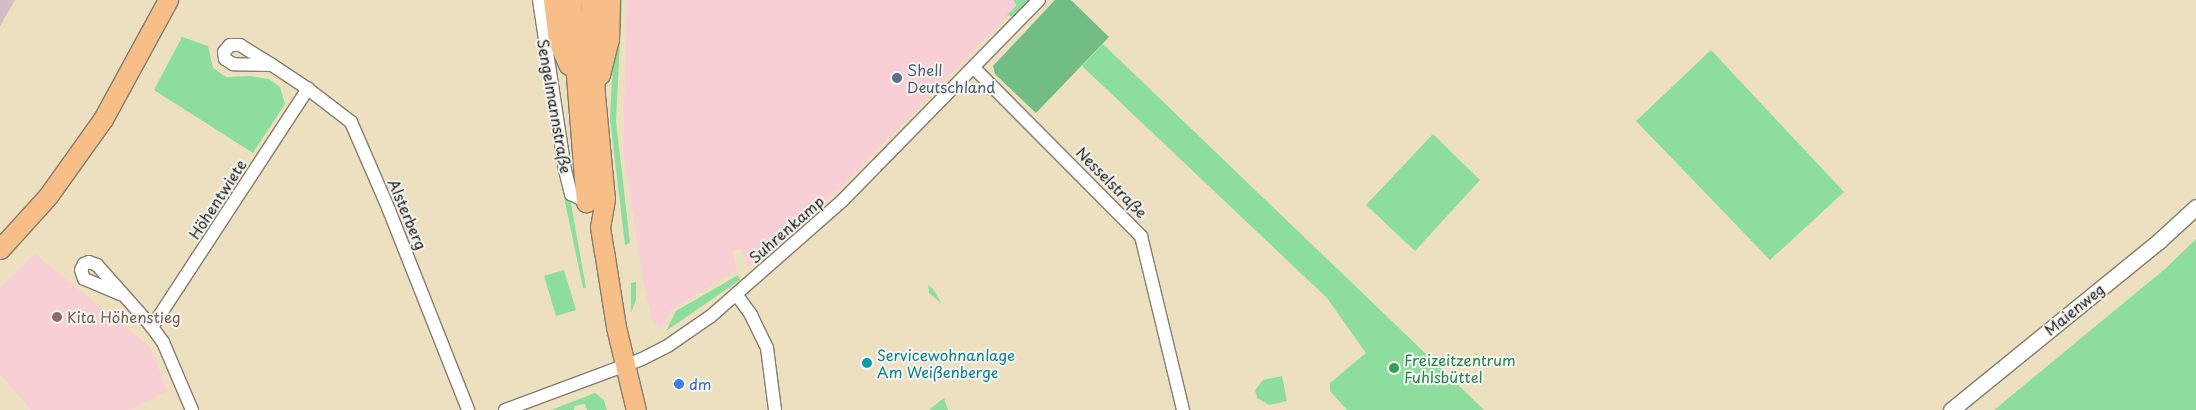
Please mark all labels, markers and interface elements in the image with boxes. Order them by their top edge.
street label: Sengelmannstraße [534,37,576,175]
place label: Shell Deutschland [907,60,995,95]
marker: Shell Deutschland [891,72,903,84]
street label: Nesselstraße [1073,143,1151,221]
street label: Höhentwiete [185,156,249,242]
street label: Alsterberg [385,176,431,252]
street label: Suhrenkamp [745,192,827,266]
street label: Maienweg [2040,279,2108,339]
place label: Kita Höhenstieg [67,308,181,326]
marker: Kita Höhenstieg [51,311,63,323]
place label: Servicewohnanlage Am Weißenberge [877,345,1015,380]
place label: Freizeitzentrum Fuhlsbüttel [1404,350,1516,385]
marker: Servicewohnanlage Am Weißenberge [861,357,873,369]
marker: Freizeitzentrum Fuhlsbüttel [1388,362,1400,374]
place label: dm [689,375,711,393]
marker: dm [673,378,685,390]

